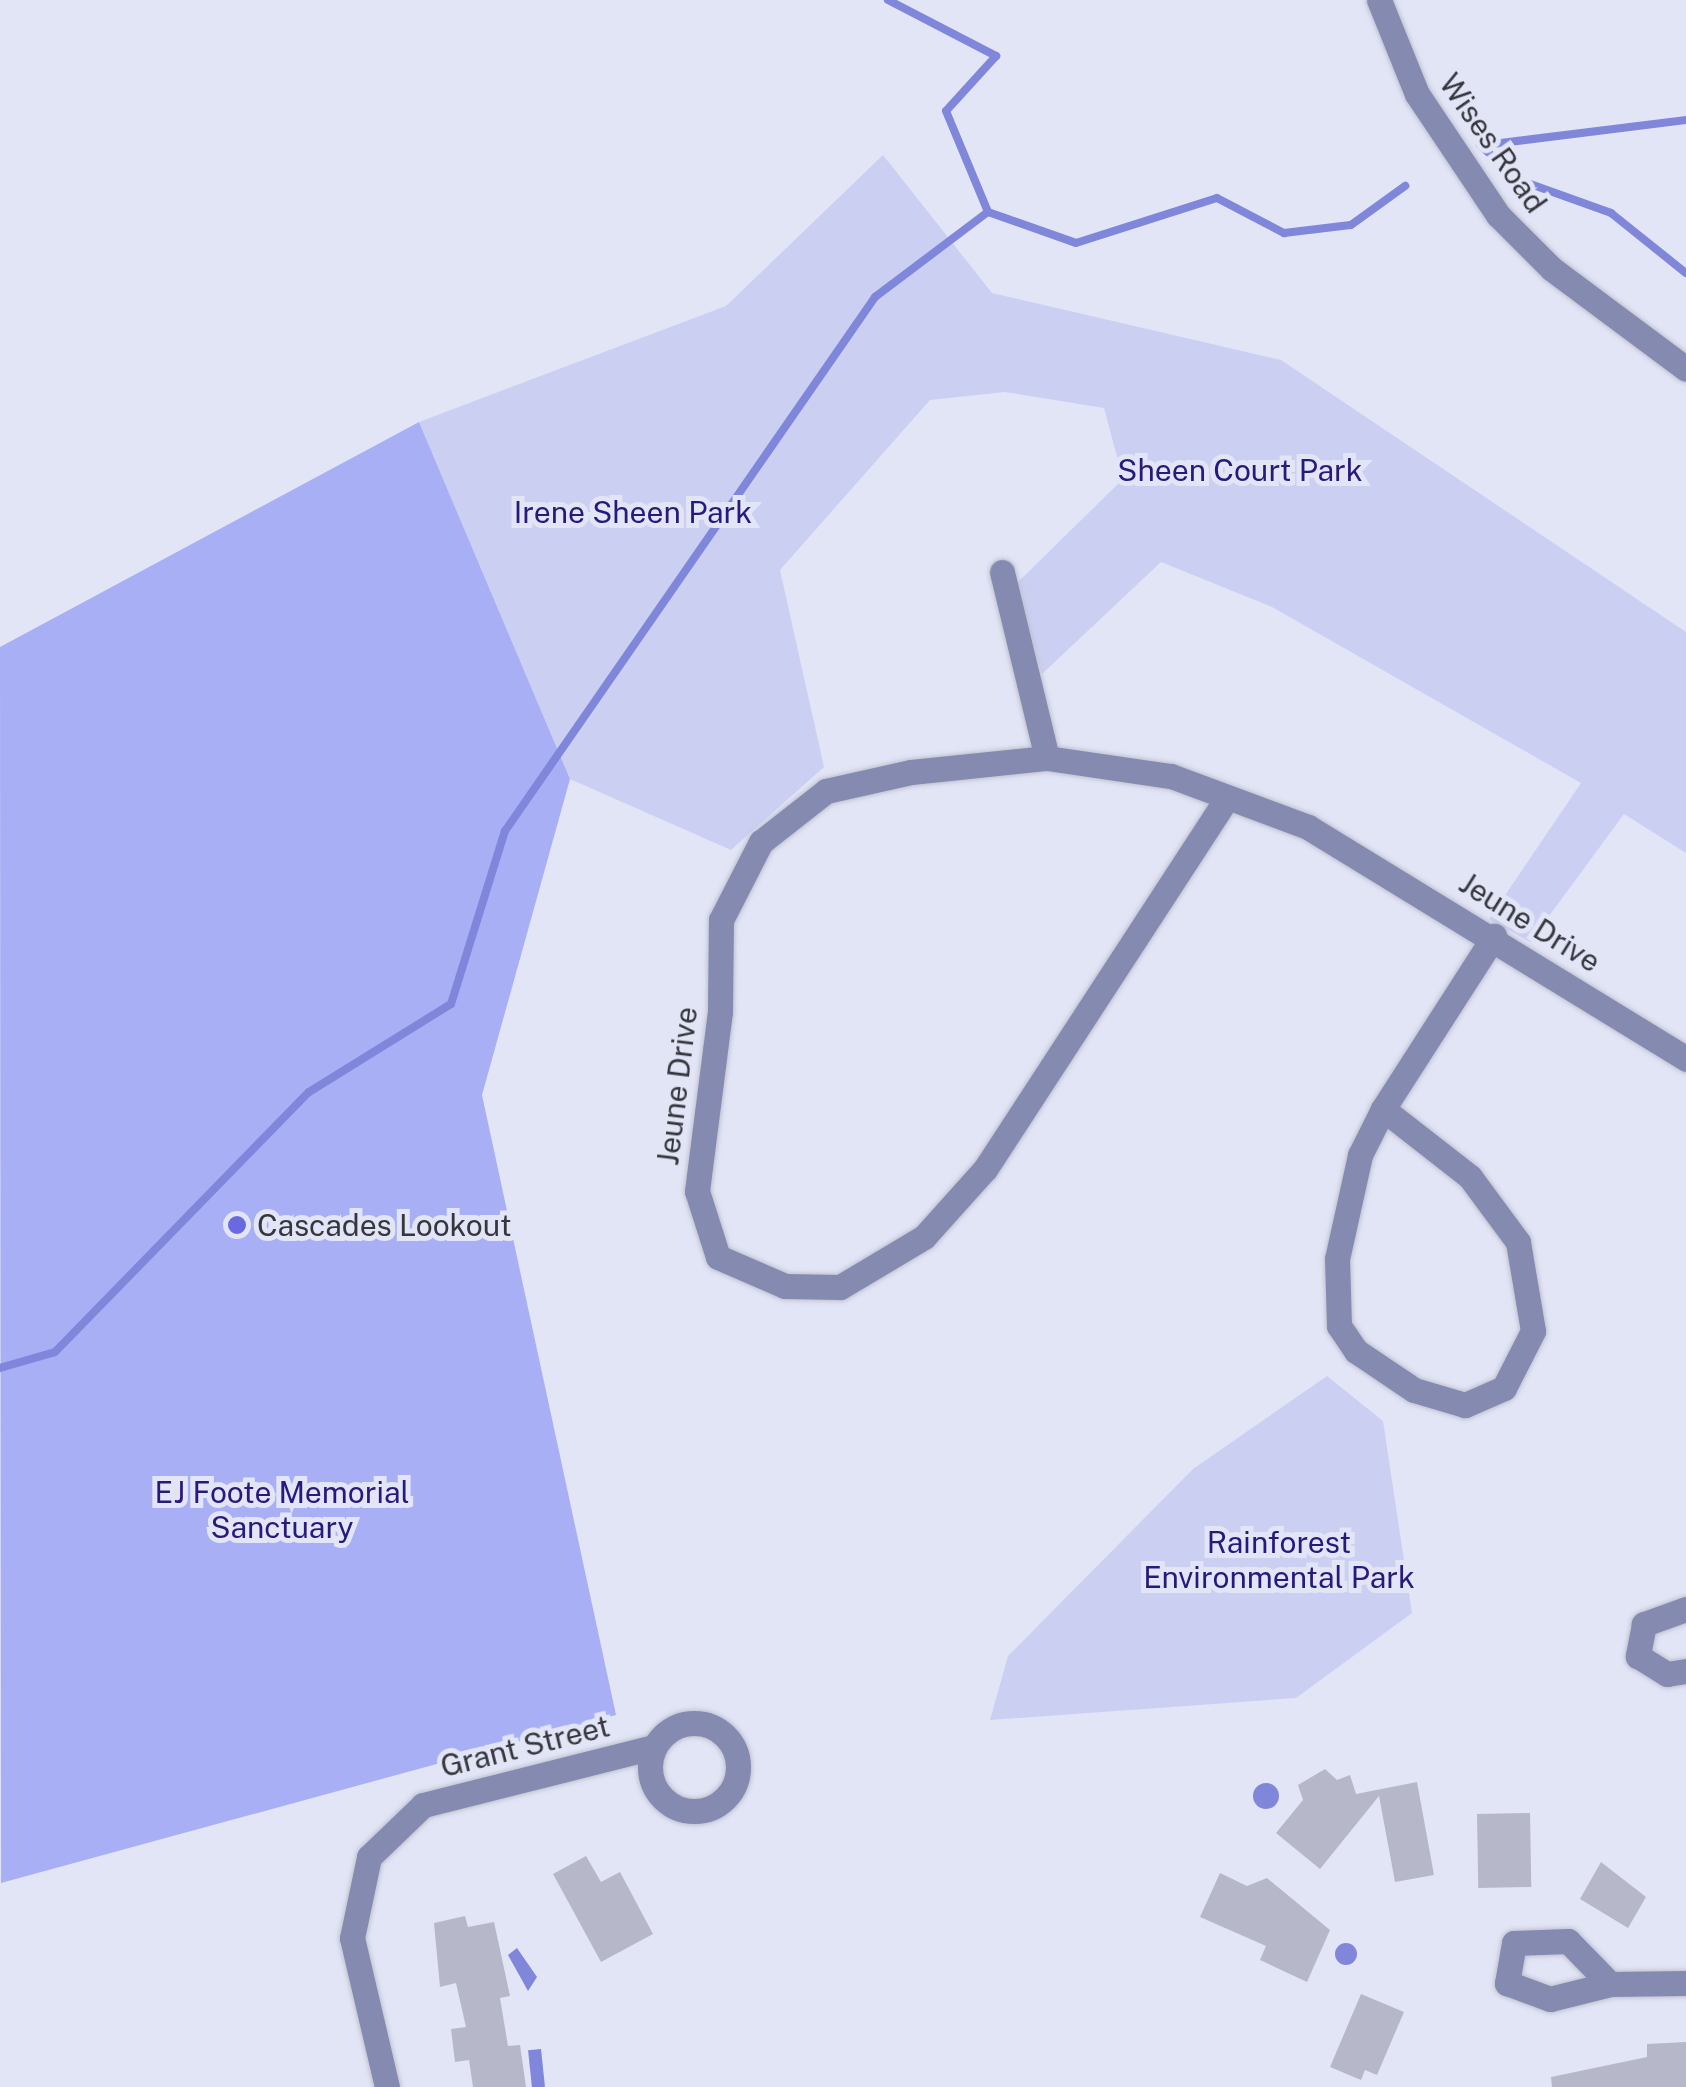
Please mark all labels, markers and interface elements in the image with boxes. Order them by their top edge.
street label: Wises Road [1432,66,1554,220]
park label: Sheen Court Park [1117,452,1363,488]
park label: Irene Sheen Park [514,494,752,530]
street label: Jeune Drive [1453,864,1607,980]
street label: Jeune Drive [649,1005,705,1167]
place label: Cascades Lookout [257,1207,512,1243]
marker: Cascades Lookout [226,1214,248,1236]
park label: EJ Foote Memorial Sanctuary [154,1474,410,1544]
park label: Rainforest Environmental Park [1143,1524,1415,1594]
street label: Grant Street [437,1708,613,1784]

